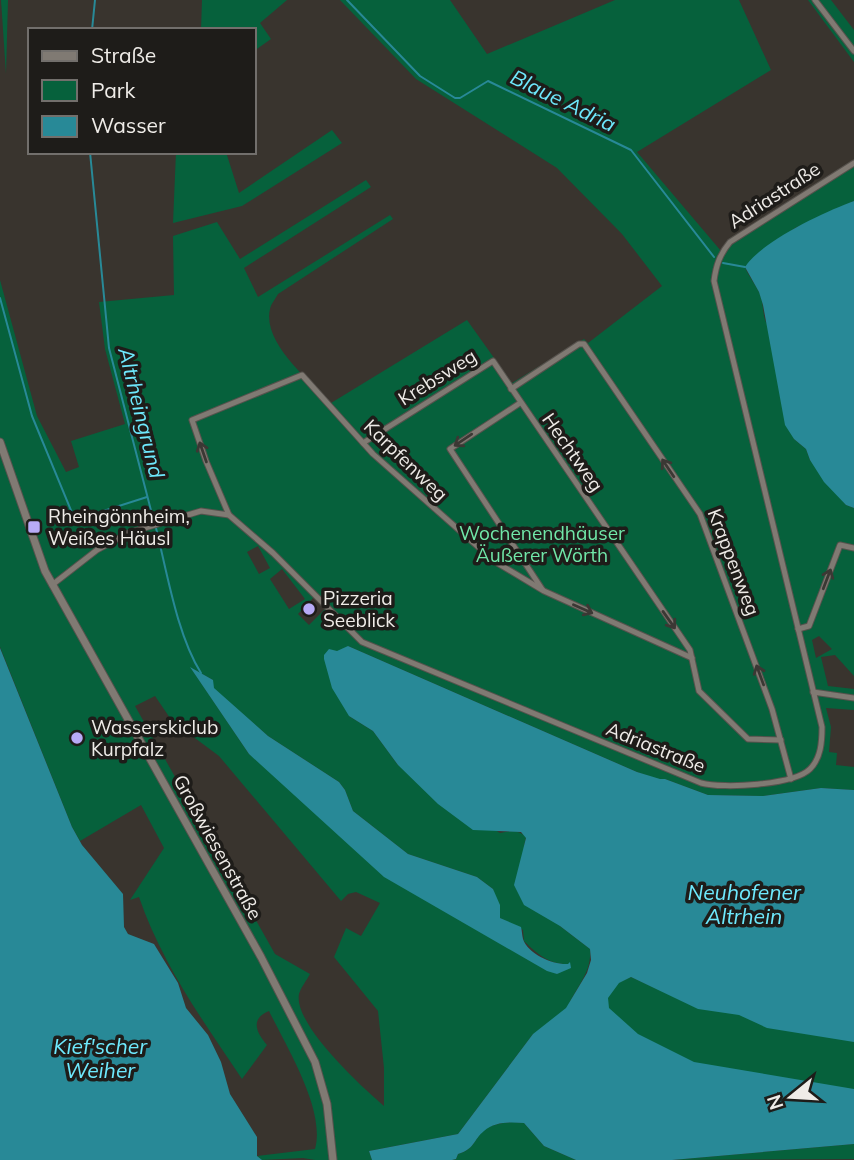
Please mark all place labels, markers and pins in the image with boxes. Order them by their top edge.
place label: Rheingönnheim, Weißes Häusl [48,504,190,550]
marker: Rheingönnheim, Weißes Häusl [26,519,42,535]
place label: Pizzeria Seeblick [323,586,395,632]
marker: Pizzeria Seeblick [301,601,317,617]
place label: Wasserskiclub Kurpfalz [91,715,218,761]
marker: Wasserskiclub Kurpfalz [69,730,85,746]

